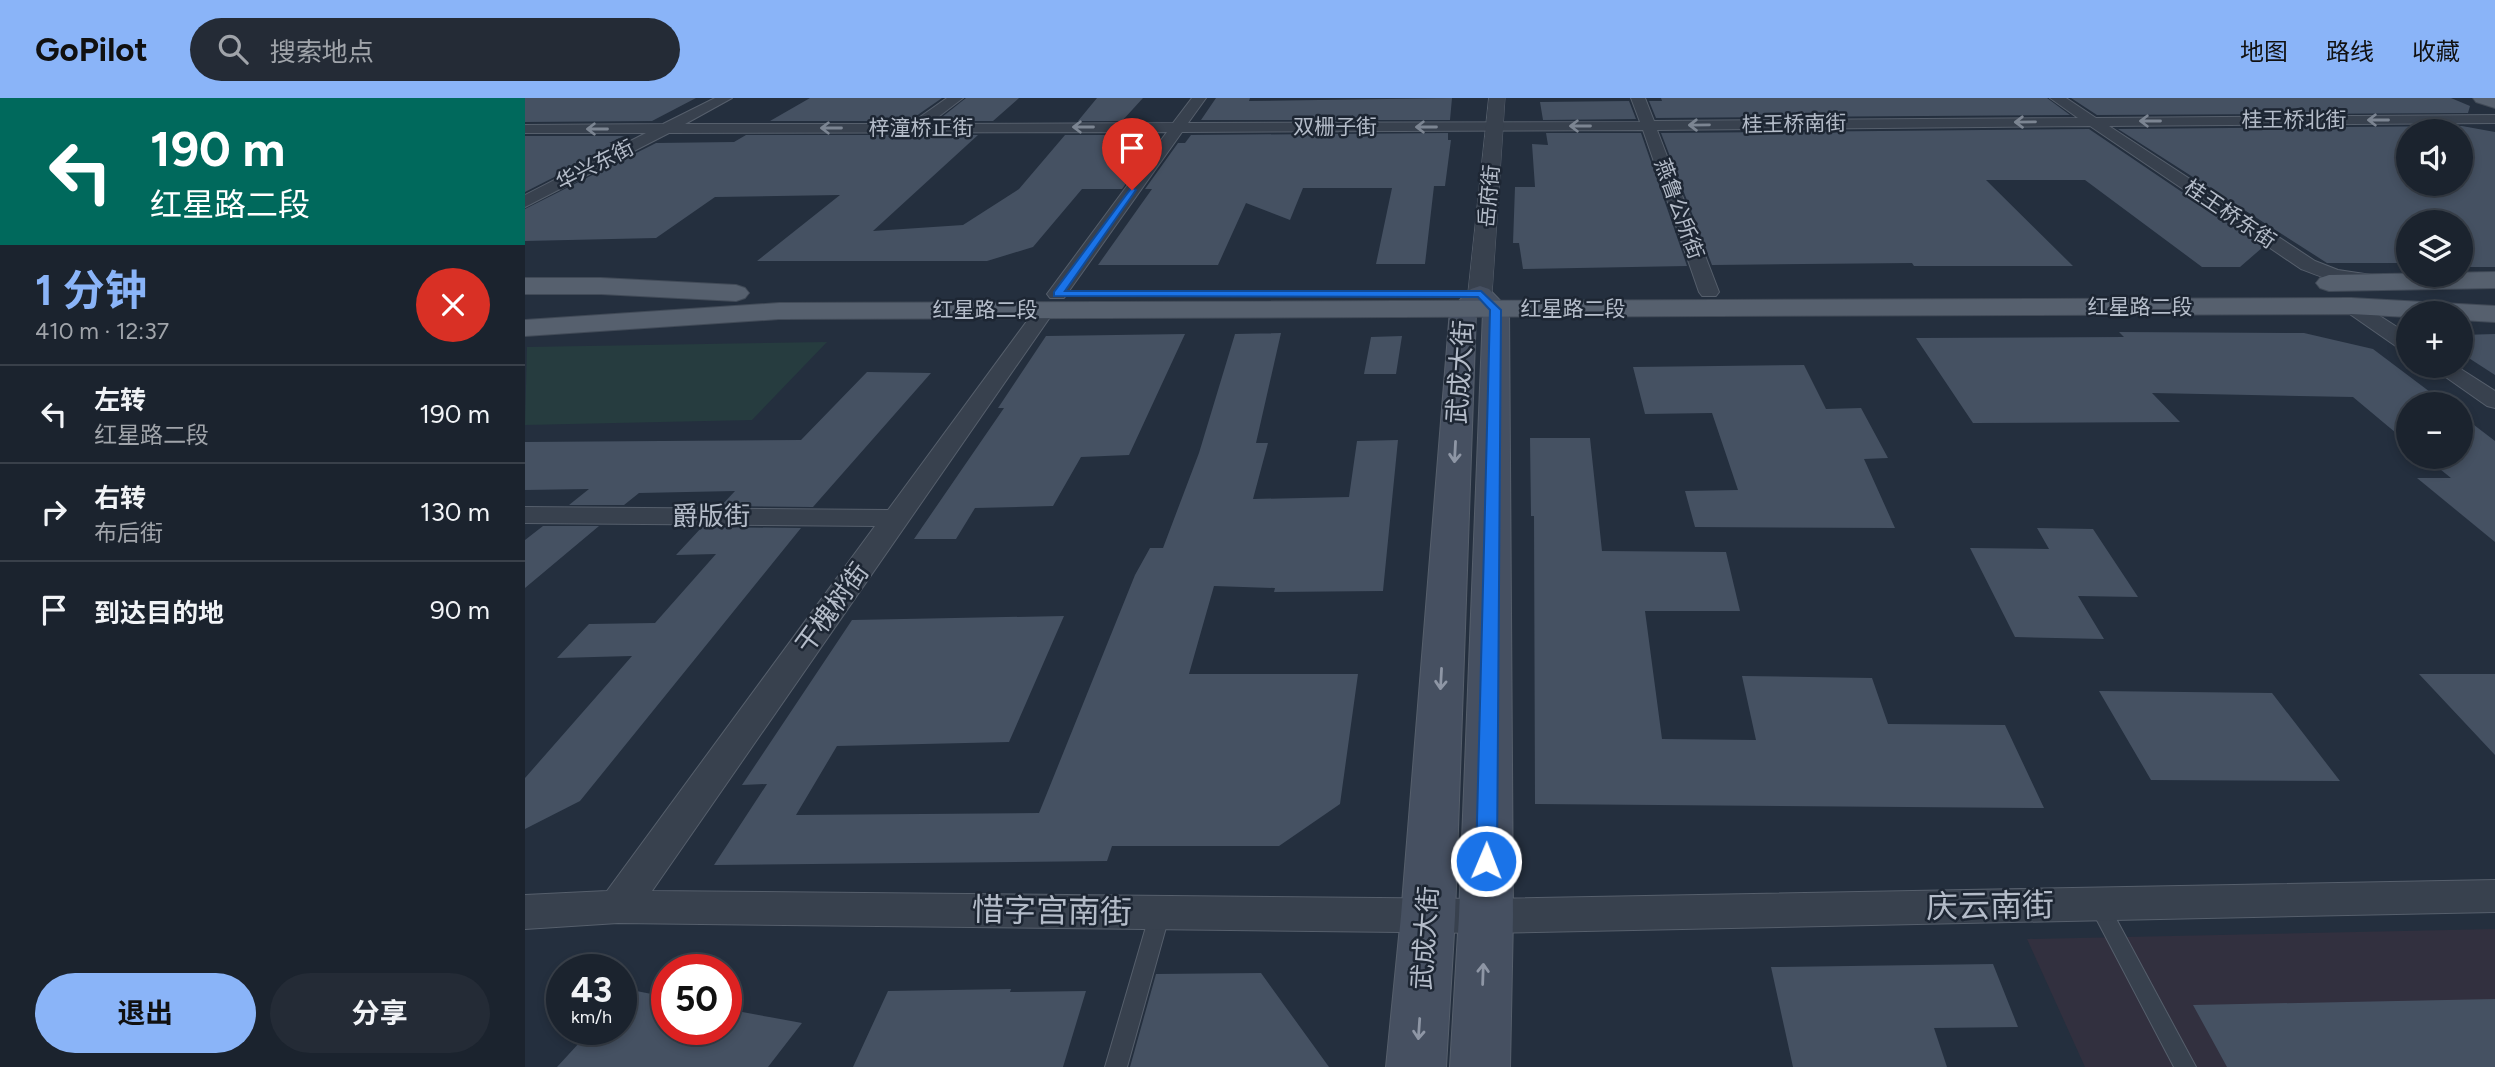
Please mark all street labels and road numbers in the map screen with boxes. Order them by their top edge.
street label: 桂王桥北街 [2242,107,2347,132]
street label: 桂王桥南街 [1741,110,1847,137]
street label: 双栅子街 [1293,114,1377,139]
street label: 梓潼桥正街 [869,115,974,140]
street label: 华兴东街 [552,134,638,195]
street label: 燕鲁公所街 [1650,155,1709,262]
street label: 岳府街 [1473,163,1504,228]
street label: 桂王桥东街 [2180,174,2281,253]
street label: 红星路二段 [2088,294,2193,319]
street label: 红星路二段 [1521,296,1626,321]
street label: 红星路二段 [933,297,1038,322]
street label: 武成大街 [1440,319,1480,425]
street label: 爵版街 [672,500,750,532]
street label: 干槐树街 [788,557,876,659]
street label: 武成大街 [1405,885,1445,991]
street label: 庆云南街 [1926,886,2054,926]
street label: 惜字宫南街 [972,891,1132,931]

